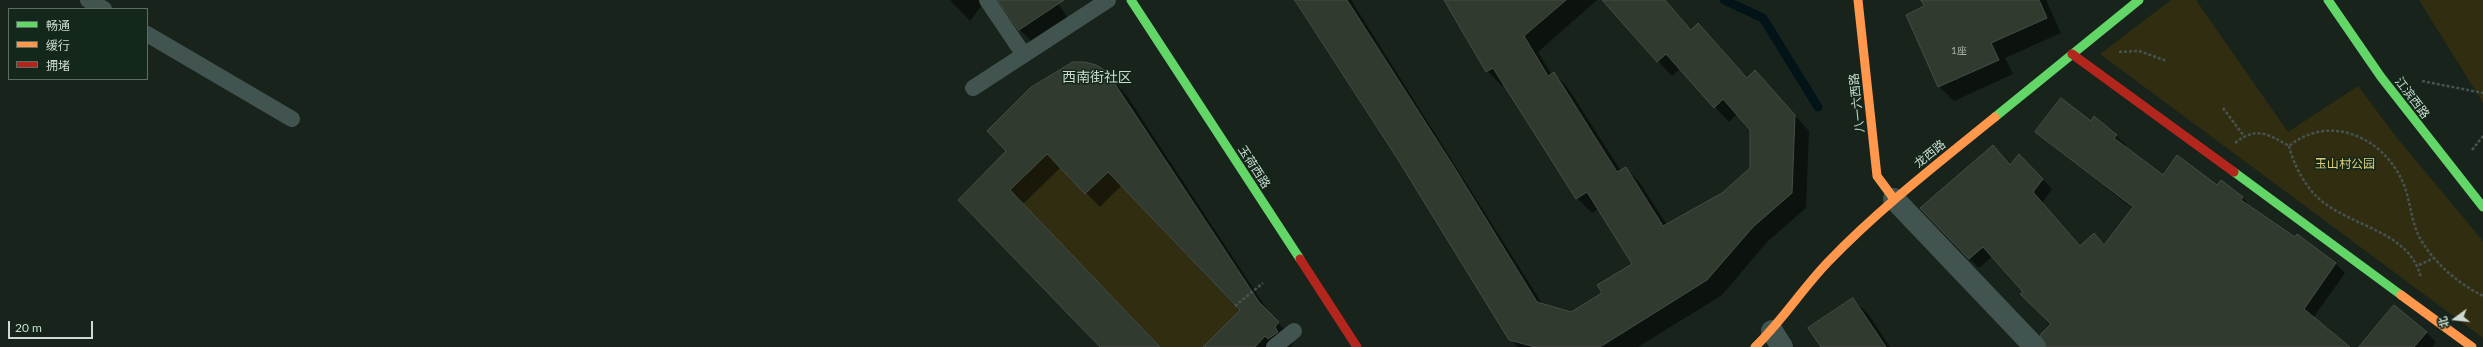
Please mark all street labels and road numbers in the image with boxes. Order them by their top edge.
street label: 八一六西路 [1847,72,1867,134]
street label: 江滨西路 [2392,74,2432,122]
street label: 龙西路 [1911,137,1949,171]
street label: 玉荷西路 [1235,143,1273,191]

